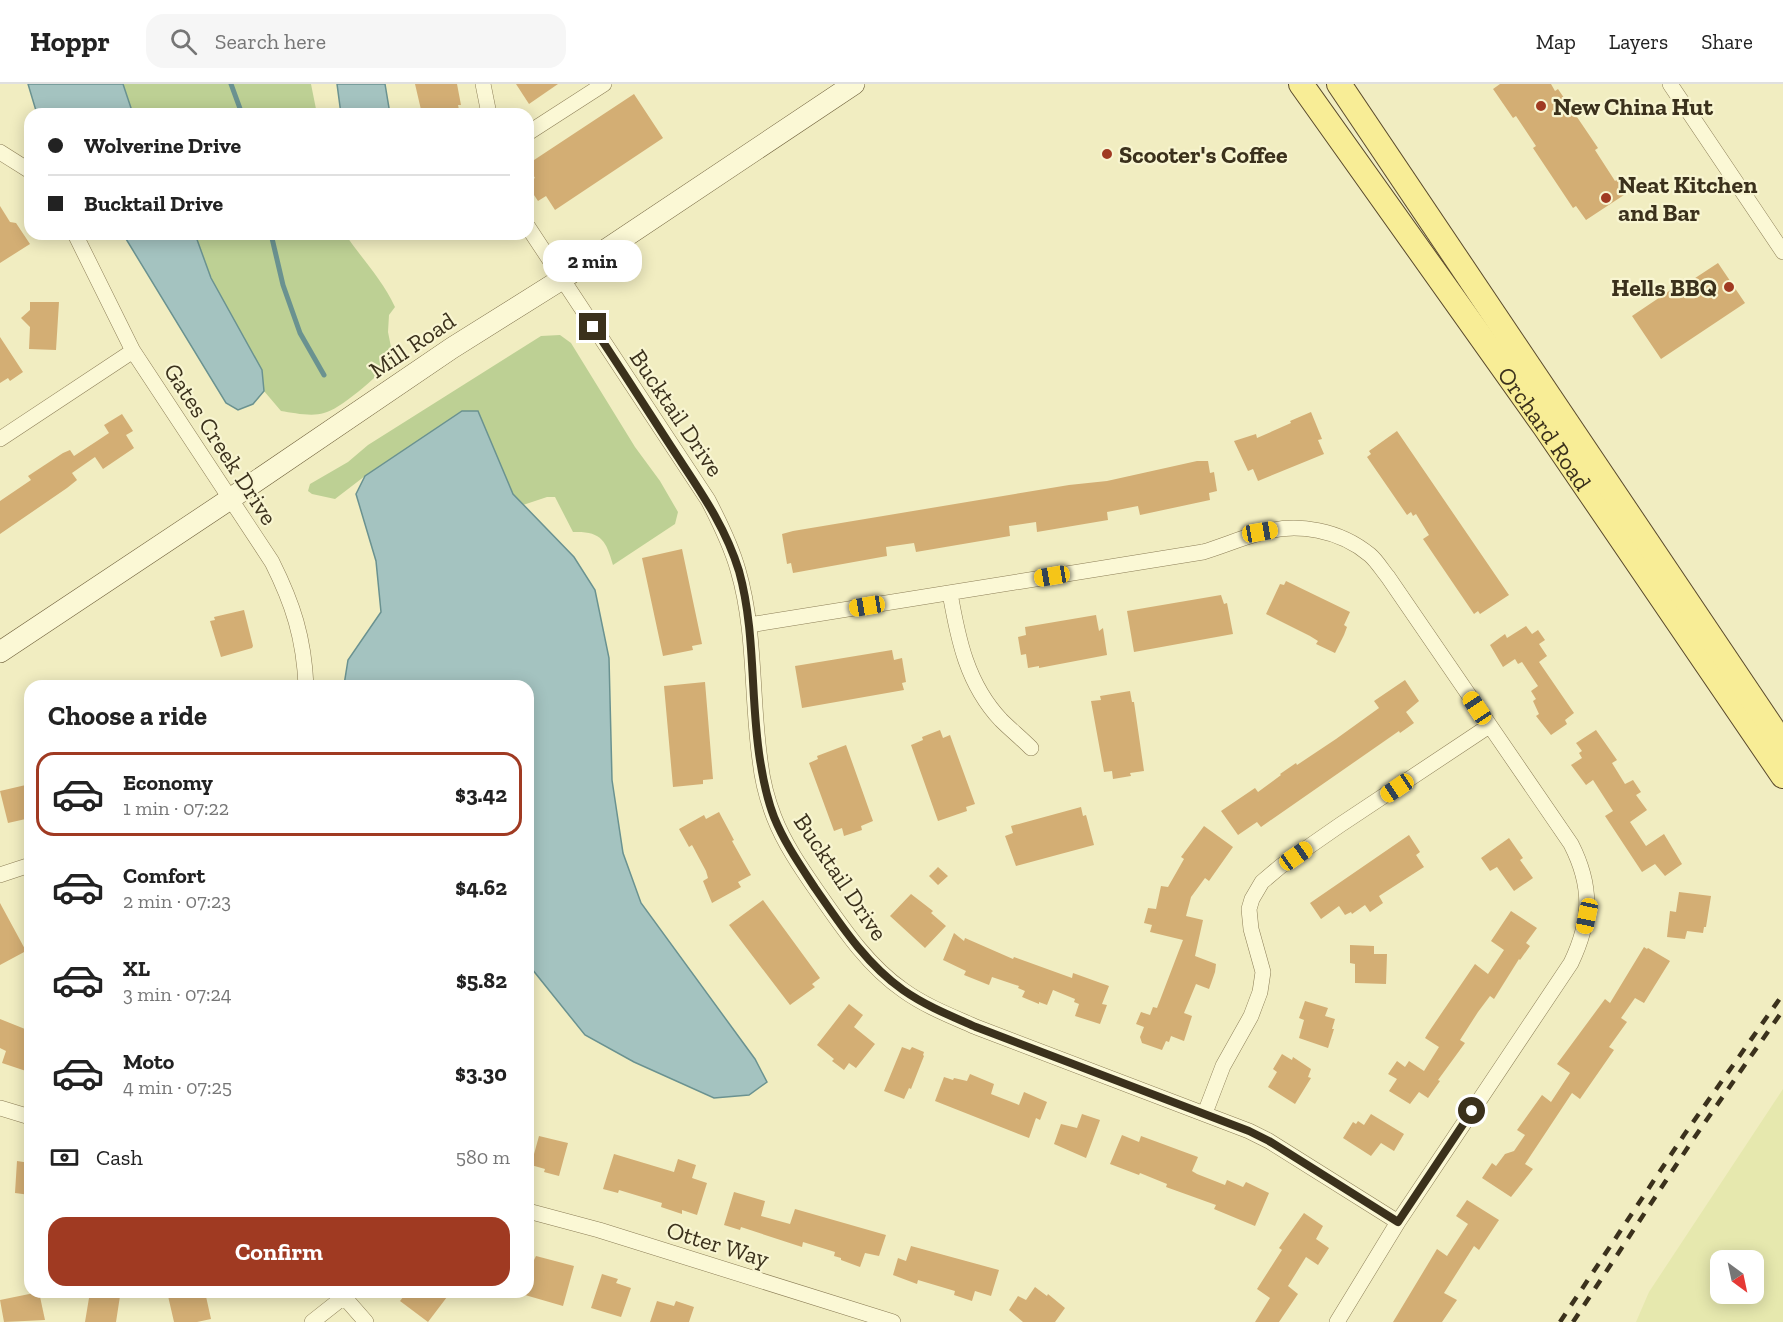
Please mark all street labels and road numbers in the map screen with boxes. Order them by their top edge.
street label: Mill Road [363,306,461,384]
street label: Bucktail Drive [624,344,730,482]
street label: Gates Creek Drive [158,358,284,530]
street label: Orchard Road [1492,361,1598,496]
street label: Bucktail Drive [788,808,894,946]
street label: Otter Way [663,1215,773,1274]

